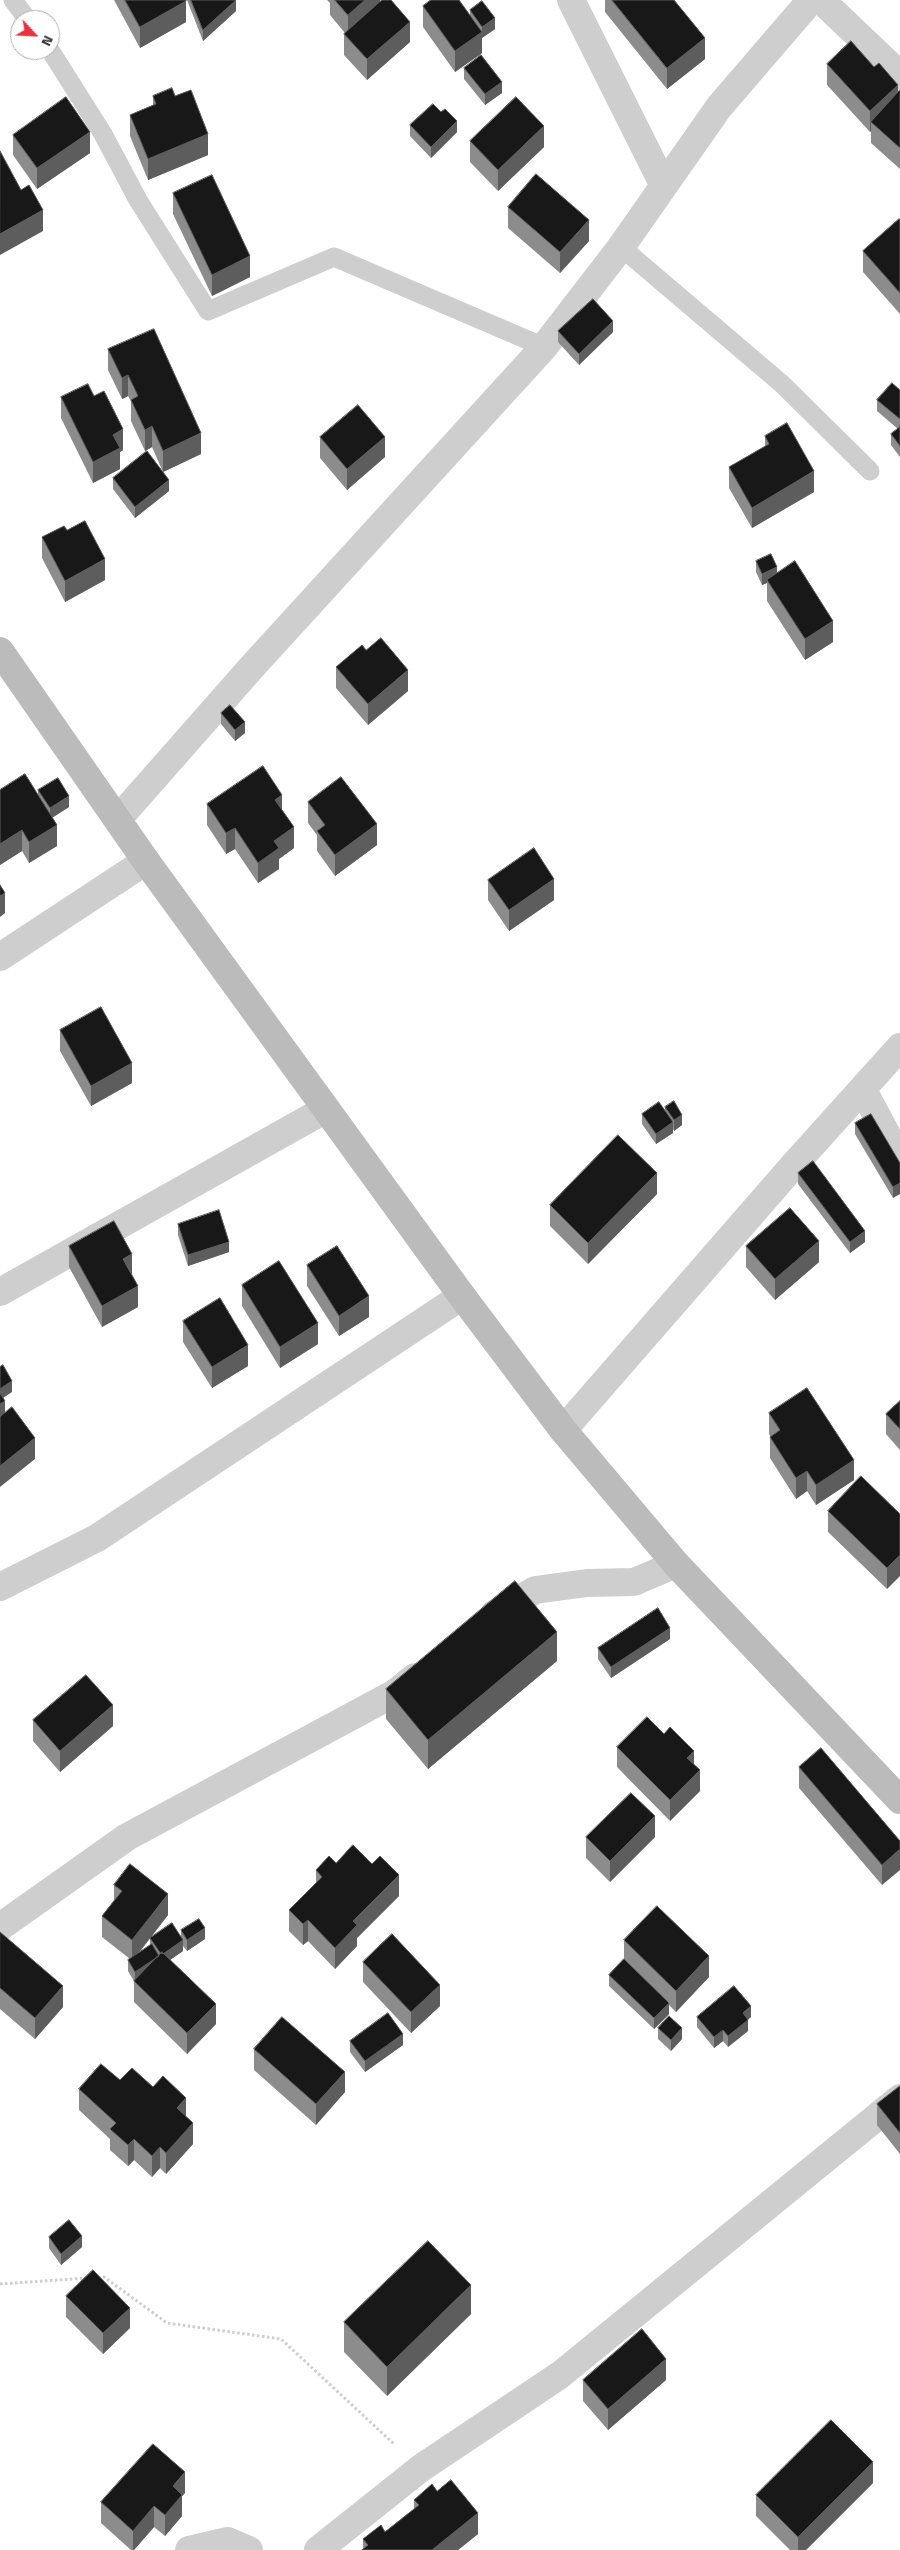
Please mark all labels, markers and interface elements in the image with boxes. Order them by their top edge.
north arrow [10,10,60,60]
text: N [37,32,60,50]

